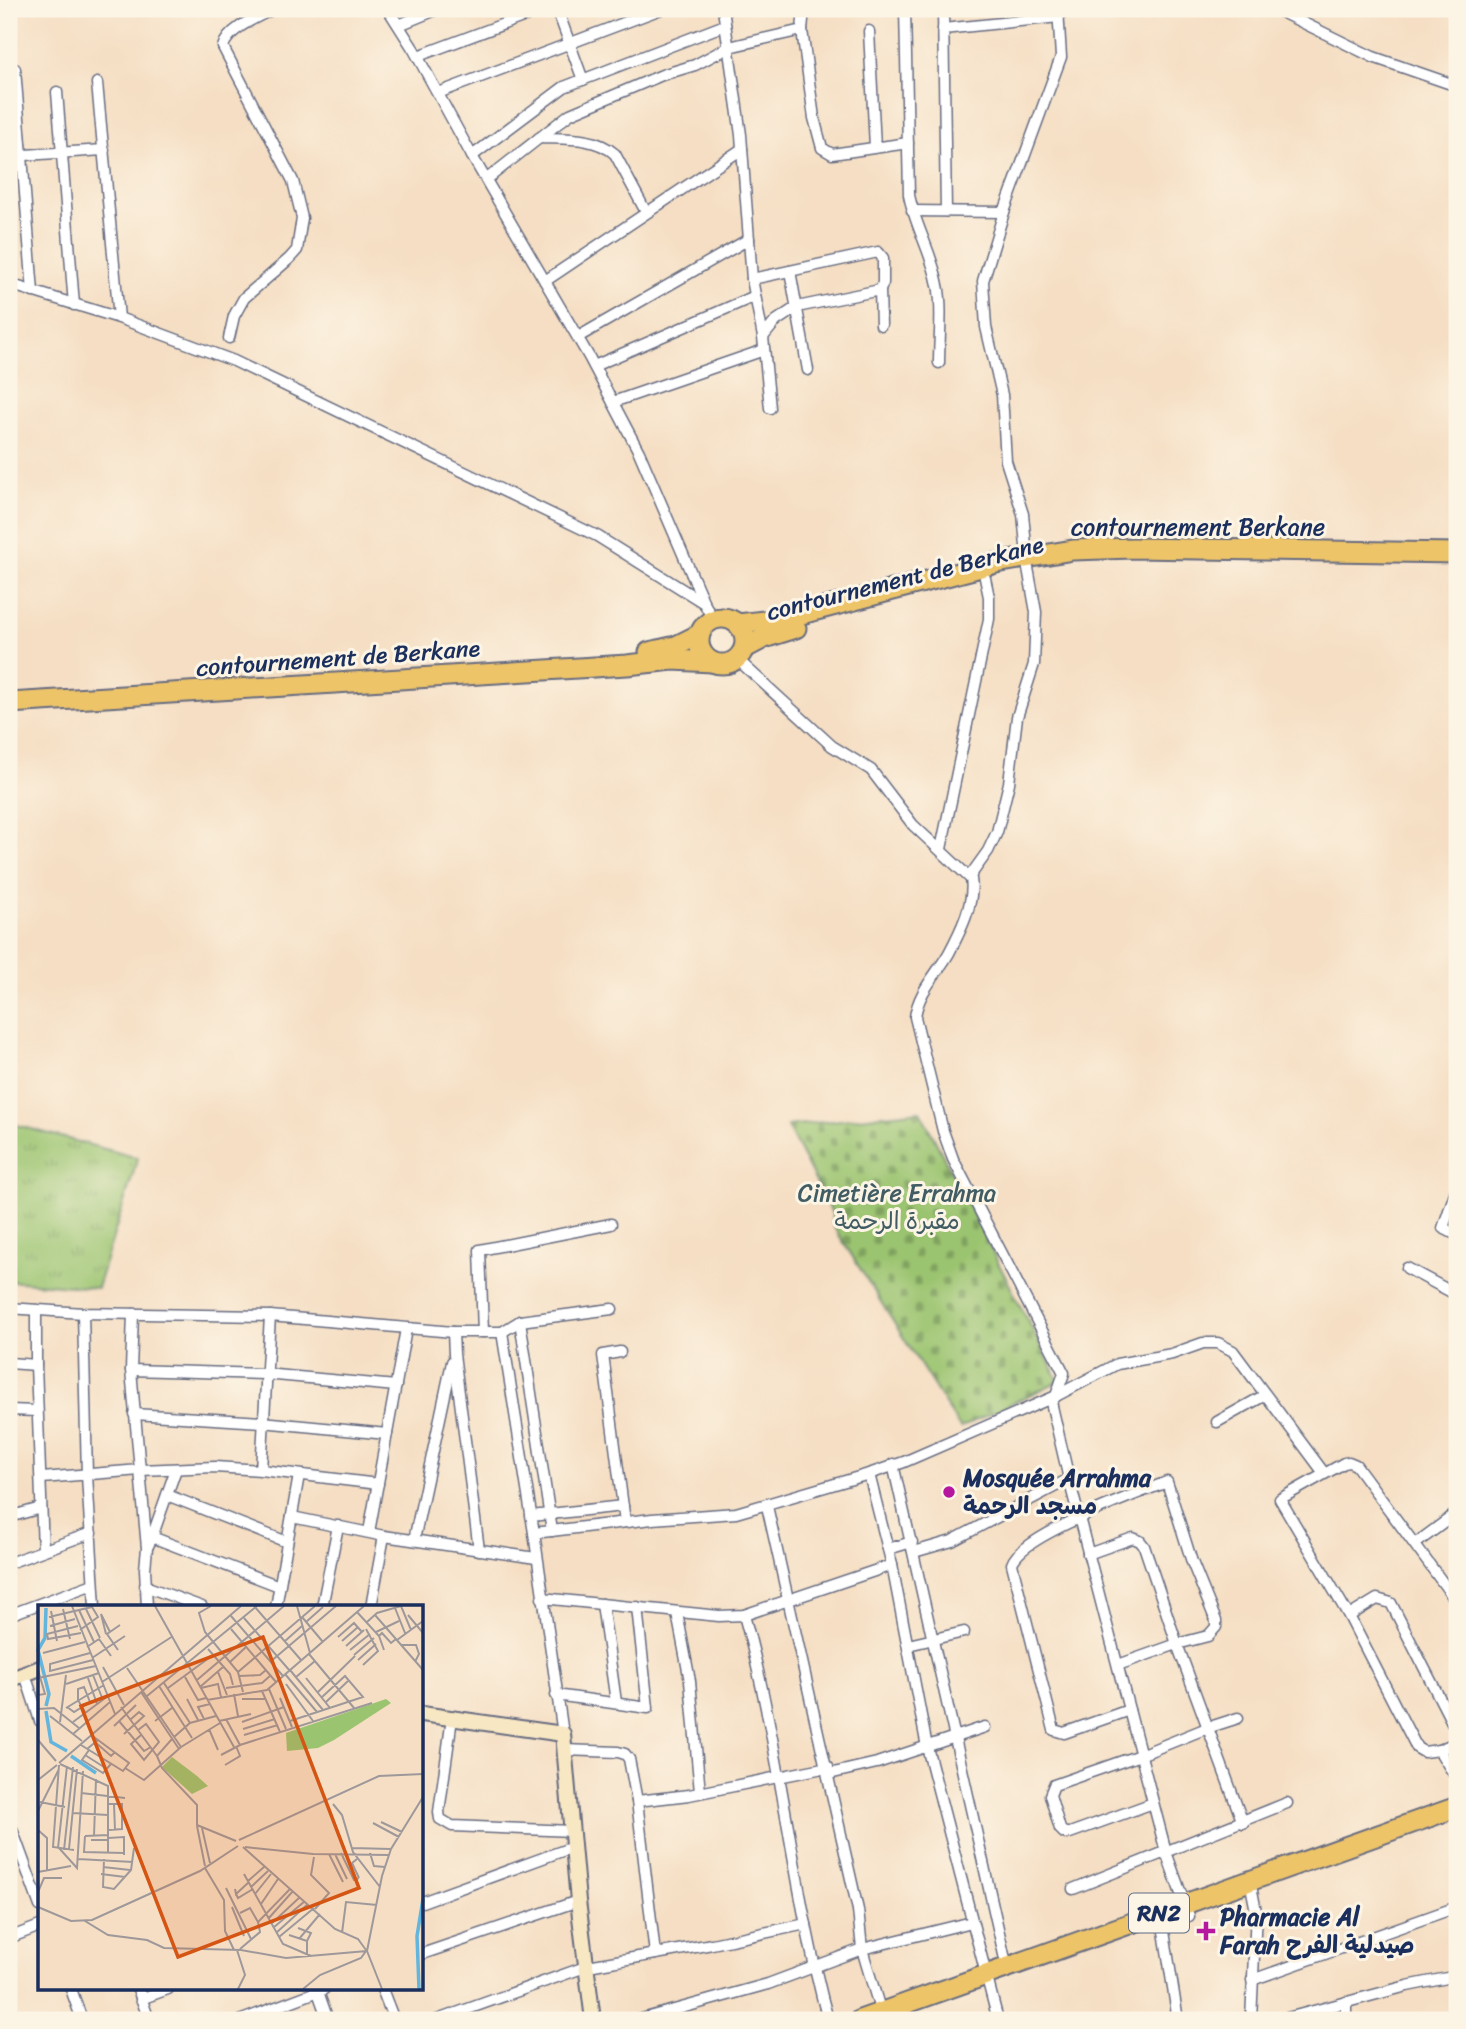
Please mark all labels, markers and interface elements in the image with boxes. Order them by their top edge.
street label: contournement Berkane [1071,506,1325,548]
street label: contournement de Berkane [762,523,1049,633]
street label: contournement de Berkane [195,627,482,689]
park label: Cimetière Errahma مقبرة الرحمة [798,1172,996,1242]
place label: Mosquée Arrahma مسجد الرحمة [962,1457,1152,1527]
marker: Mosquée Arrahma مسجد الرحمة [941,1484,957,1500]
inset map [38,1605,424,1990]
road number: RN2 [1129,1894,1189,1932]
place label: Pharmacie Al Farah صيدلية الفرح [1219,1896,1415,1966]
marker: Pharmacie Al Farah صيدلية الفرح [1198,1923,1214,1939]

